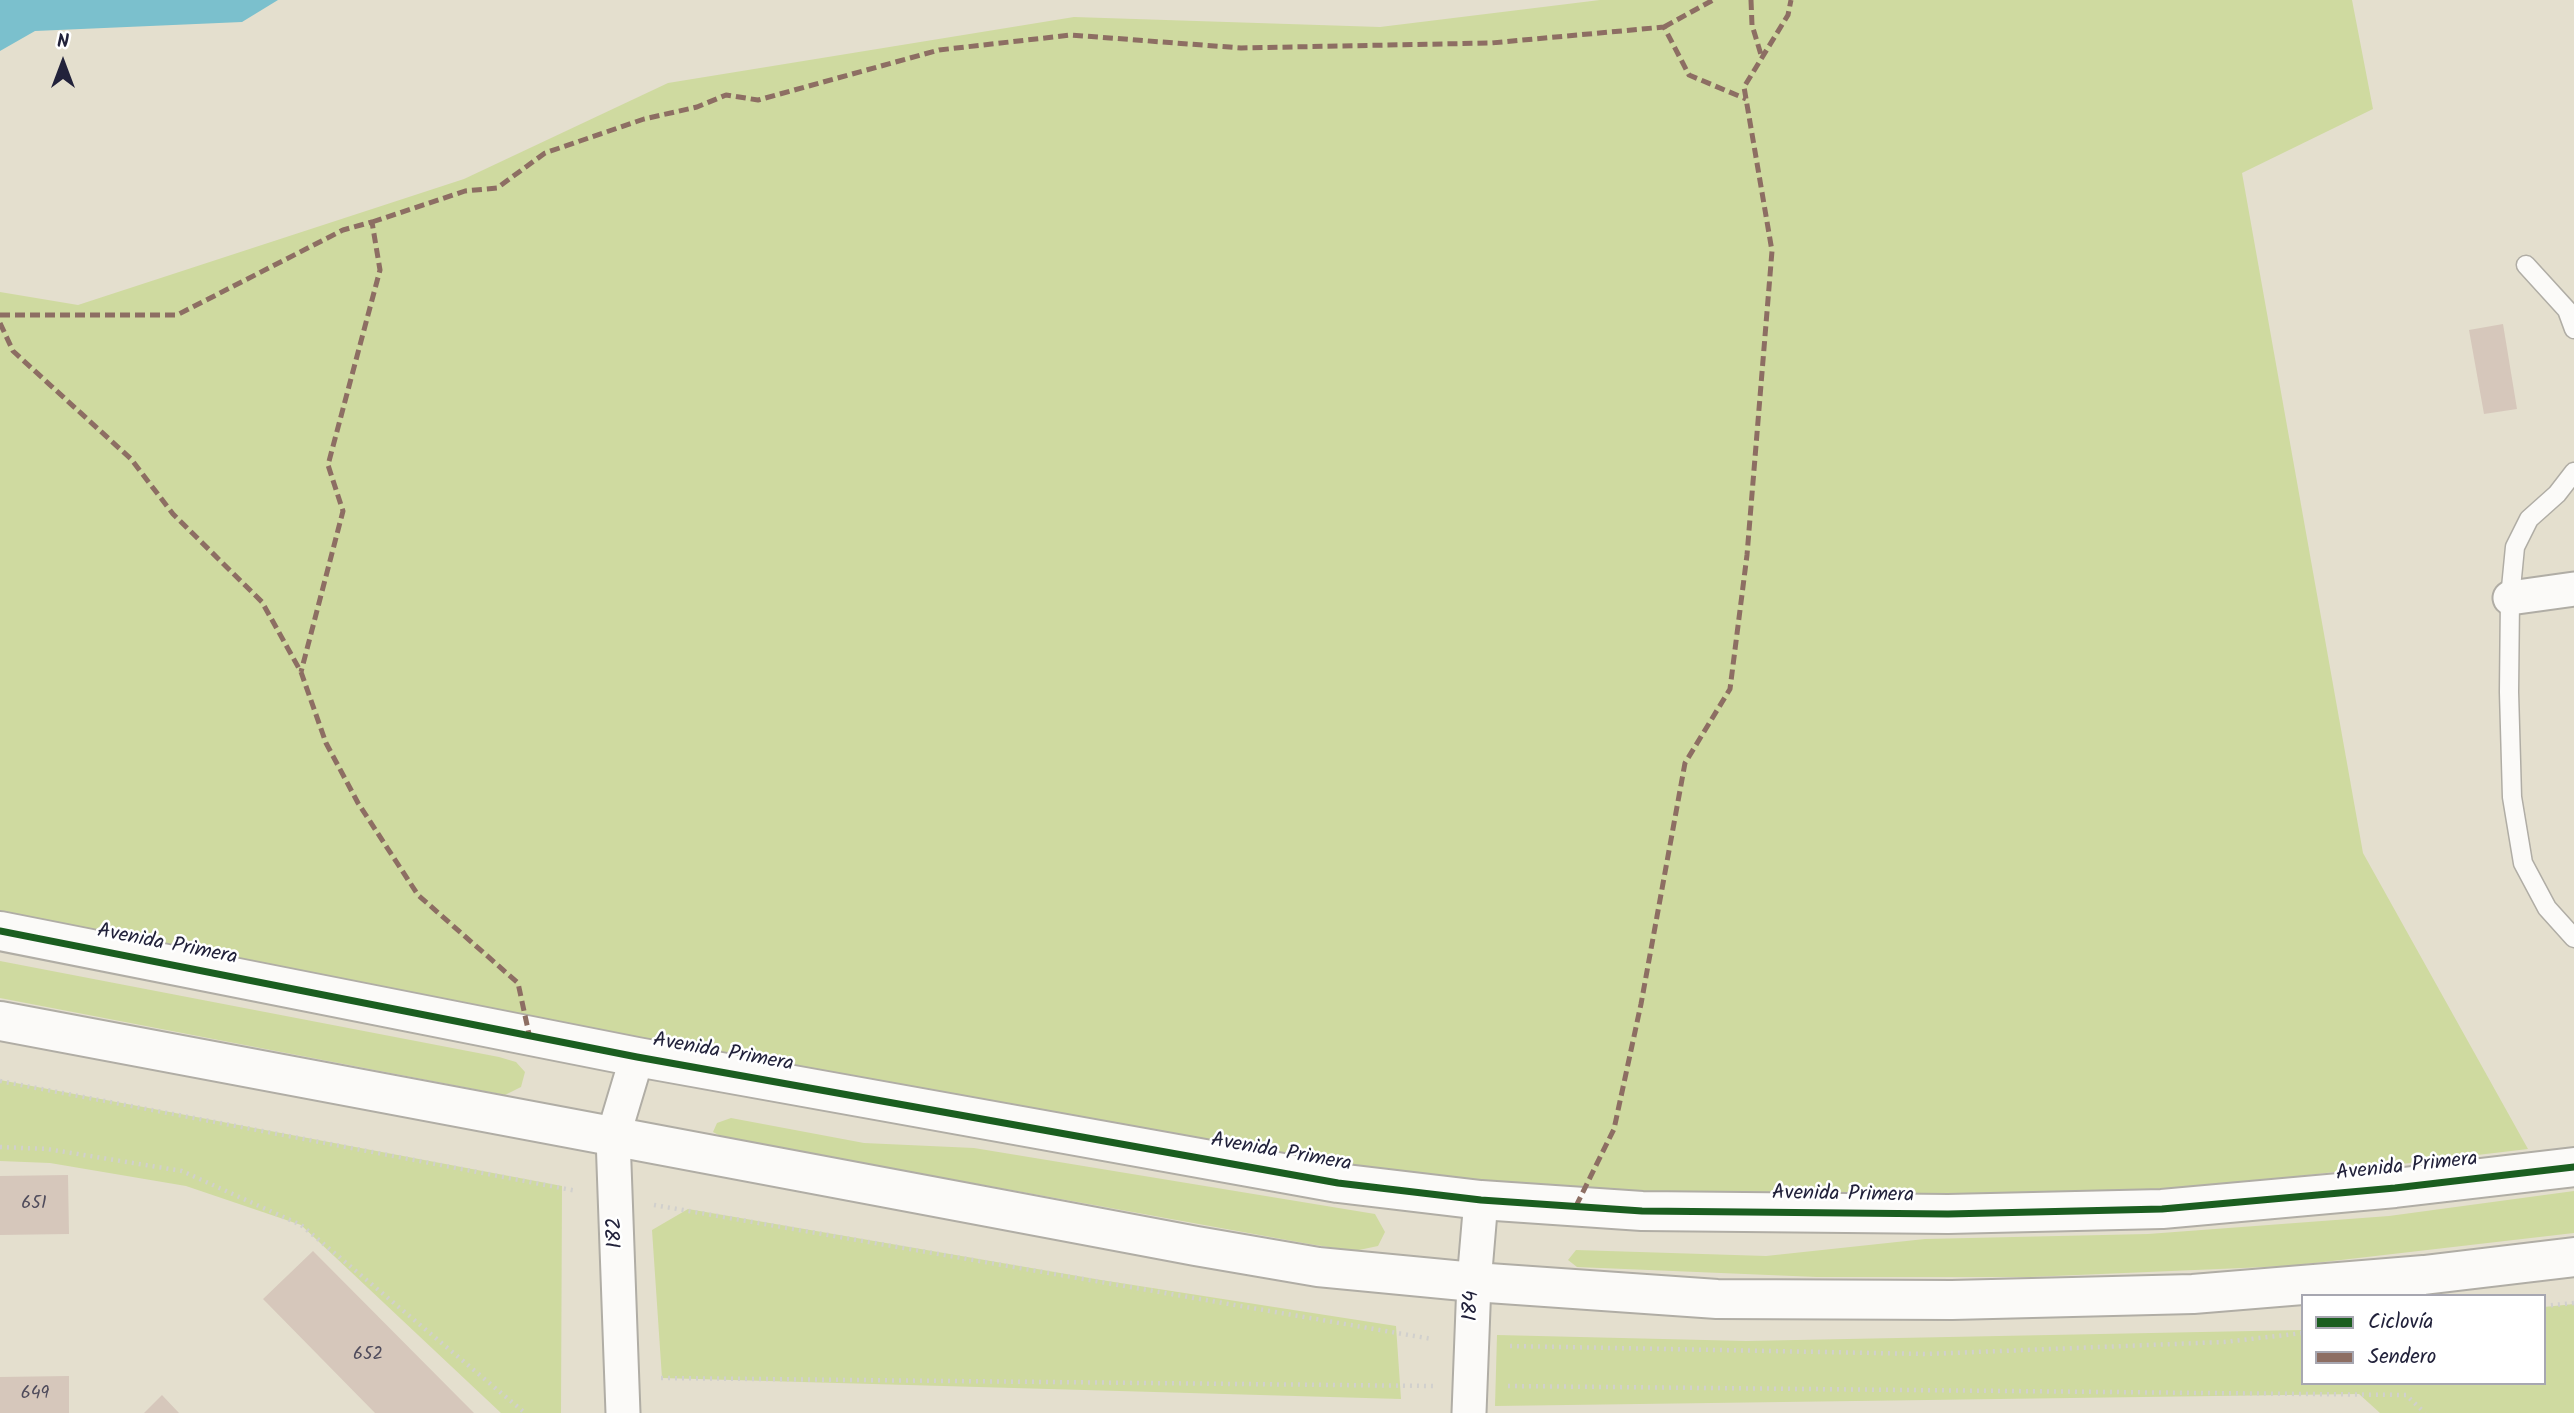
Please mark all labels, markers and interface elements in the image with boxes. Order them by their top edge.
text: N [57,27,69,57]
north arrow [28,28,98,98]
street label: Avenida Primera [95,920,239,972]
street label: Avenida Primera [651,1029,795,1079]
street label: Avenida Primera [1209,1129,1353,1179]
street label: Avenida Primera [2335,1148,2479,1188]
street label: Avenida Primera [1772,1182,1914,1210]
house number: 651 [21,1194,47,1216]
street label: 182 [604,1217,630,1249]
street label: 184 [1460,1290,1486,1322]
legend [2301,1294,2546,1385]
text: Ciclovía [2368,1306,2433,1339]
text: Sendero [2368,1341,2436,1374]
house number: 652 [353,1345,383,1367]
house number: 649 [21,1384,49,1406]

